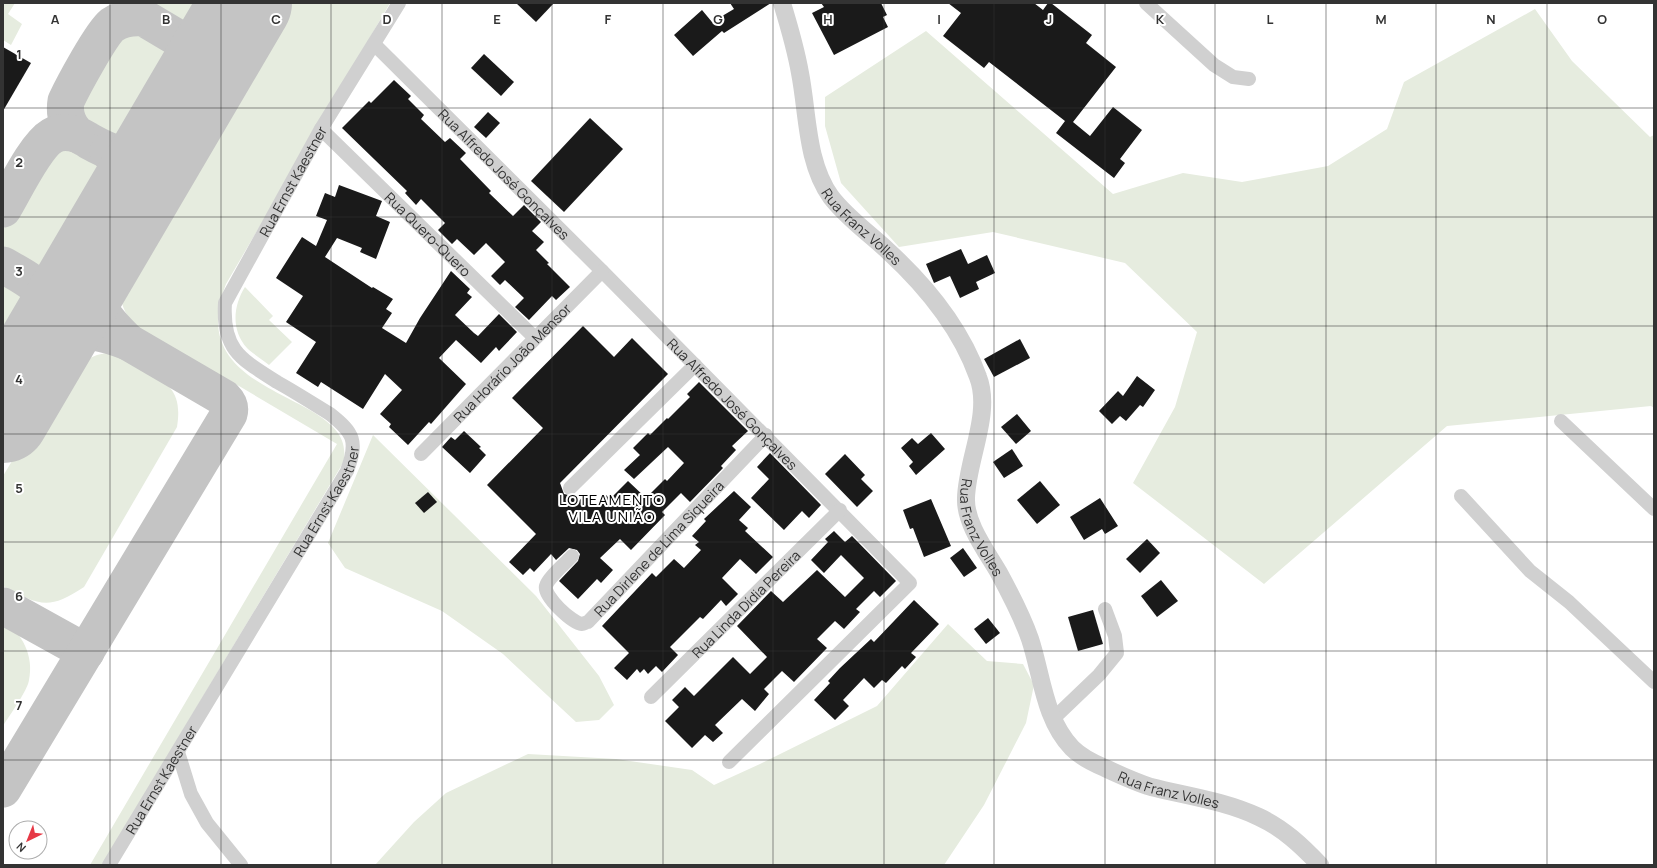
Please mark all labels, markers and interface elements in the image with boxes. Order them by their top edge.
text: A [51,10,60,28]
text: B [162,10,170,28]
text: C [271,10,281,28]
text: D [382,10,392,28]
text: E [493,10,501,28]
text: F [605,10,612,28]
text: G [713,10,723,28]
text: H [823,10,833,28]
text: I [937,10,941,28]
text: J [1046,10,1052,28]
text: K [1156,10,1165,28]
text: L [1267,10,1274,28]
text: M [1375,10,1387,28]
text: N [1486,10,1496,28]
text: O [1597,10,1607,28]
text: 1 [16,45,22,63]
street label: Rua Alfredo José Gonçalves [435,104,574,243]
street label: Rua Ernst Kaestner [254,122,330,240]
text: 2 [15,153,23,171]
street label: Rua Franz Volles [818,184,906,269]
street label: Rua Quero-Quero [381,187,475,280]
text: 3 [15,262,23,280]
street label: Rua Horário João Mensor [449,299,575,426]
street label: Rua Alfredo José Gonçalves [664,334,802,474]
text: 4 [15,370,23,388]
street label: Rua Ernst Kaestner [288,445,362,560]
street label: Rua Dirlene de Lima Siqueira [589,476,728,620]
street label: Rua Franz Volles [956,477,1008,579]
text: 5 [15,479,23,497]
district label: LOTEAMENTO VILA UNIÃO [559,489,665,527]
street label: Rua Linda Dídia Pereira [687,545,804,661]
text: 6 [15,587,23,605]
text: 7 [16,696,23,714]
street label: Rua Ernst Kaestner [121,722,201,837]
street label: Rua Franz Volles [1115,766,1221,812]
north arrow [8,820,48,860]
text: N [13,839,29,856]

